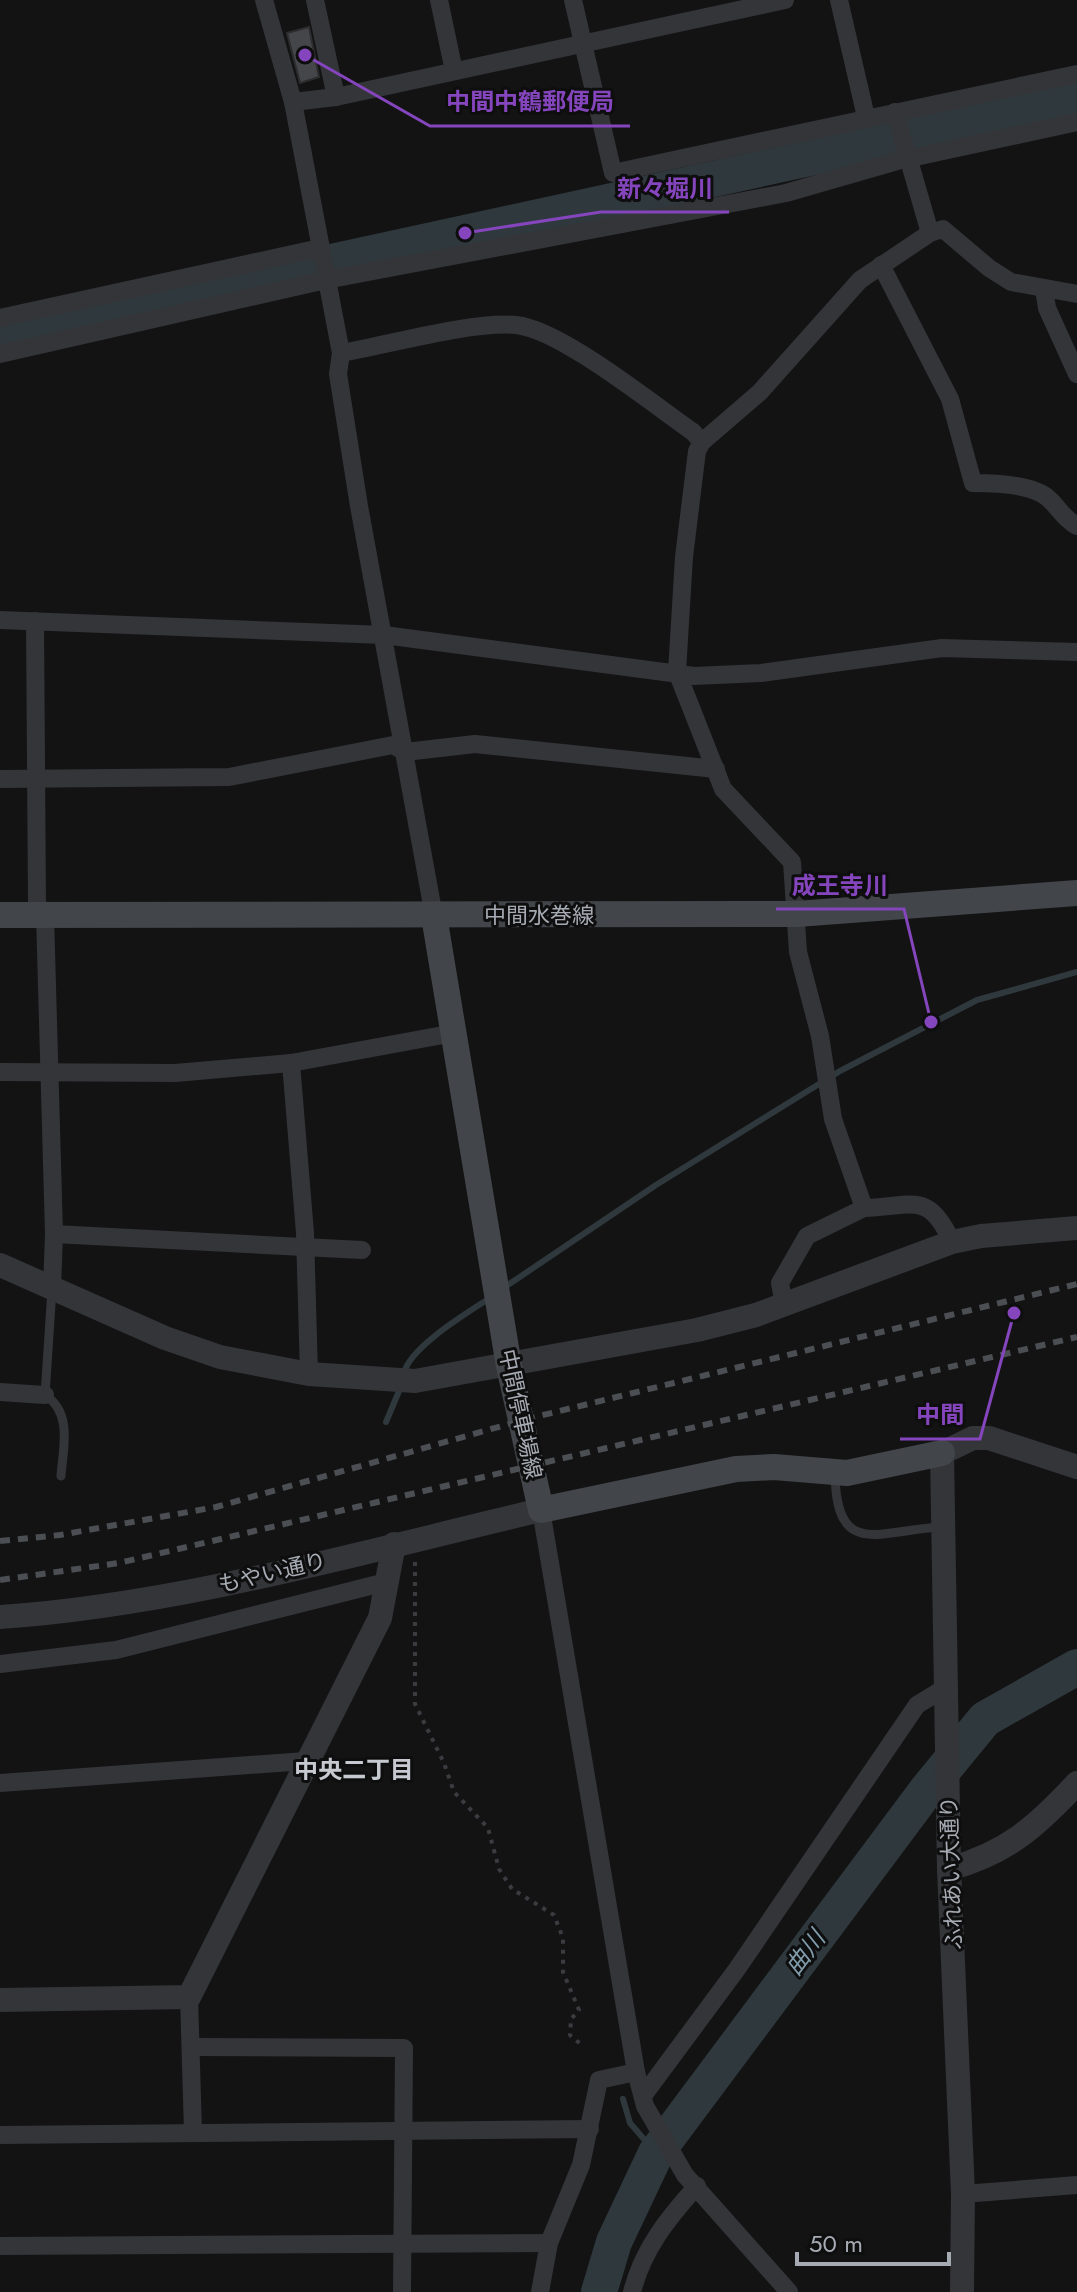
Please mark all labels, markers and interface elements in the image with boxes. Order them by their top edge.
callout: 中間中鶴郵便局 [430,78,630,126]
text: 中間中鶴郵便局 [446,84,614,119]
callout: 新々堀川 [601,164,729,212]
text: 新々堀川 [617,171,713,206]
callout: 成王寺川 [776,861,904,909]
text: 成王寺川 [792,868,888,903]
street label: 中間水巻線 [484,899,594,931]
street label: 中間停車場線 [492,1346,550,1482]
callout: 中間 [900,1391,980,1439]
text: 中間 [916,1397,964,1432]
street label: もやい通り [215,1544,329,1600]
district label: 中央二丁目 [294,1752,414,1787]
street label: ふれあい大通り [932,1795,970,1951]
water label: 曲川 [776,1921,835,1982]
scale bar [797,2216,949,2266]
text: 50 m [809,2226,863,2261]

